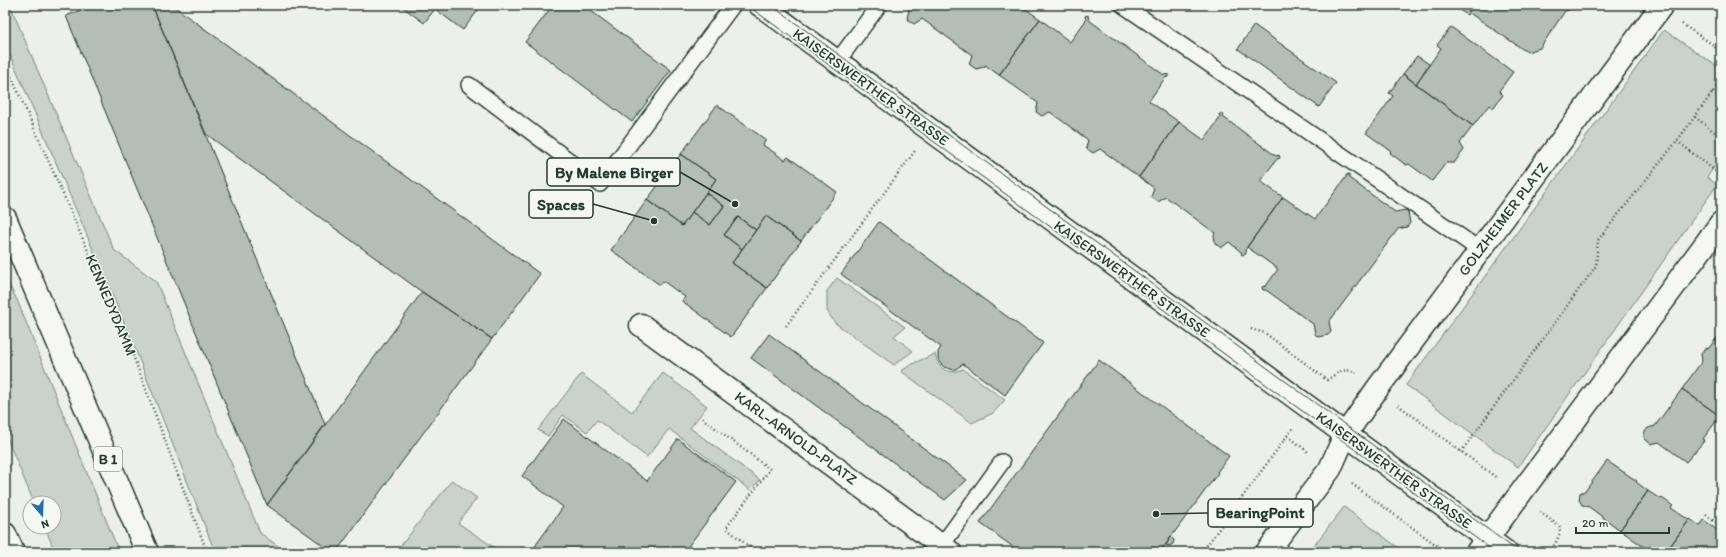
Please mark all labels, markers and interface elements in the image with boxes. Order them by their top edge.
street label: KAISERSWERTHER STRASSE [789,24,953,150]
callout: By Malene Birger [547,158,680,186]
street label: GOLZHEIMER PLATZ [1454,158,1552,279]
text: By Malene Birger [555,163,674,183]
callout: Spaces [529,190,593,218]
text: Spaces [537,195,585,215]
street label: KAISERSWERTHER STRASSE [1050,216,1214,342]
street label: KENNEDYDAMM [82,252,140,358]
street label: KARL-ARNOLD-PLATZ [731,388,861,489]
street label: KAISERSWERTHER STRASSE [1312,407,1476,533]
road number: B 1 [94,447,122,471]
north arrow [22,495,62,535]
callout: BearingPoint [1208,499,1313,527]
text: BearingPoint [1216,503,1304,523]
scale bar [1576,509,1669,535]
text: 20 m [1582,516,1609,530]
text: N [39,517,51,531]

